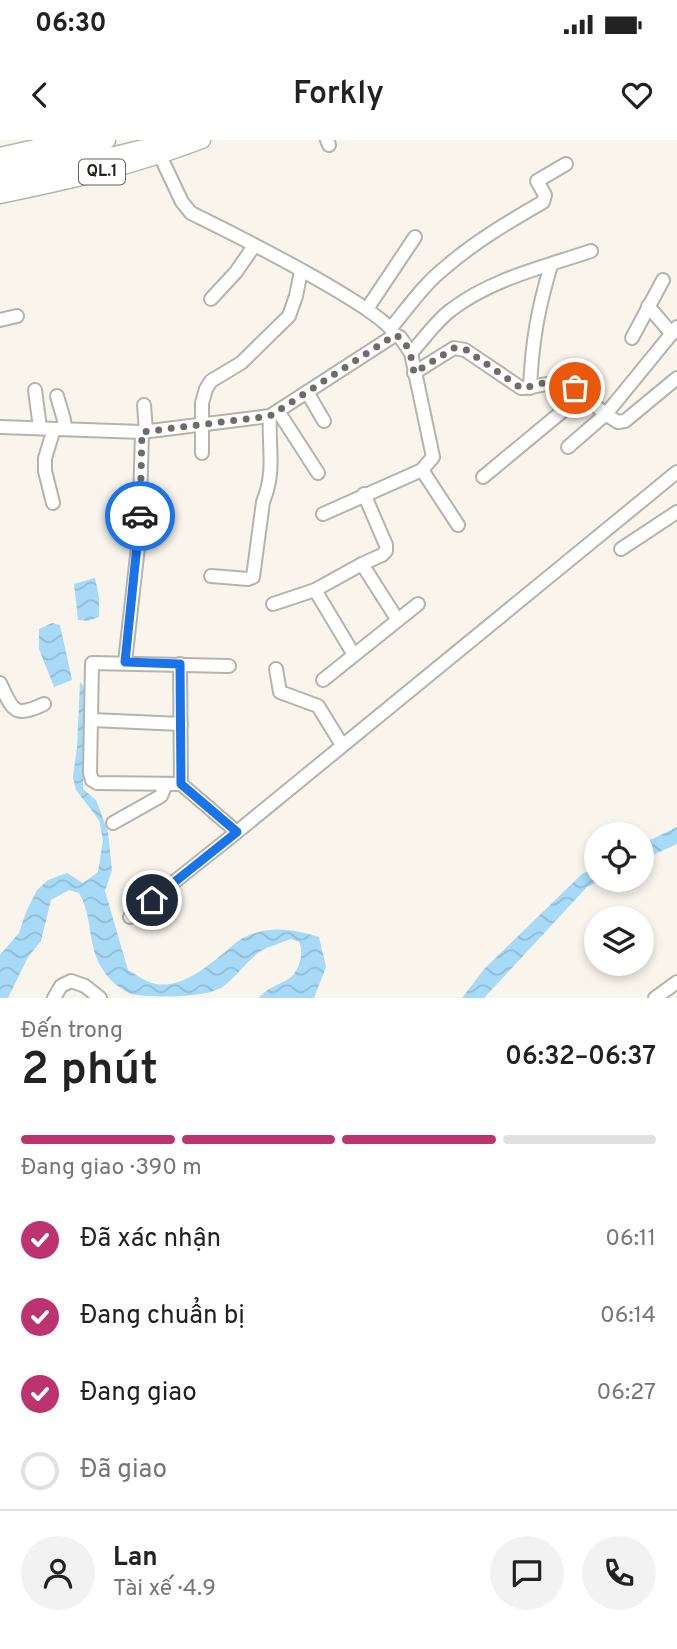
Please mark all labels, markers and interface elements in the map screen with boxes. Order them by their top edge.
text: 06:30 [35,8,107,41]
text: Forkly [293,75,384,115]
icon: back [21,76,59,114]
icon: heart [618,76,656,114]
road number: QL.1 [79,160,125,184]
pin [545,358,605,418]
icon: bag [556,369,594,407]
courier [105,481,175,551]
icon: car [121,497,159,535]
map controls [584,822,654,976]
button: locate [584,822,654,892]
pin [122,870,182,930]
icon: home [133,881,171,919]
button: layers [584,906,654,976]
text: Đến trong [21,1017,123,1046]
text: 06:32–06:37 [505,1041,656,1074]
text: 2 phút [21,1042,158,1101]
text: Đang giao · 390 m [21,1154,202,1183]
icon: check [21,1221,59,1259]
text: Đã xác nhận [80,1223,221,1256]
text: 06:11 [605,1225,656,1254]
icon: check [21,1298,59,1336]
text: Đang chuẩn bị [80,1300,245,1333]
text: 06:14 [600,1302,656,1331]
icon: check [21,1375,59,1413]
text: Đang giao [80,1377,197,1410]
text: 06:27 [596,1379,656,1408]
text: Đã giao [80,1454,167,1487]
button: person [21,1536,95,1610]
button: chat [490,1536,564,1610]
button: phone [582,1536,656,1610]
text: Lan [113,1542,158,1575]
text: Tài xế · 4.9 [113,1575,216,1604]

